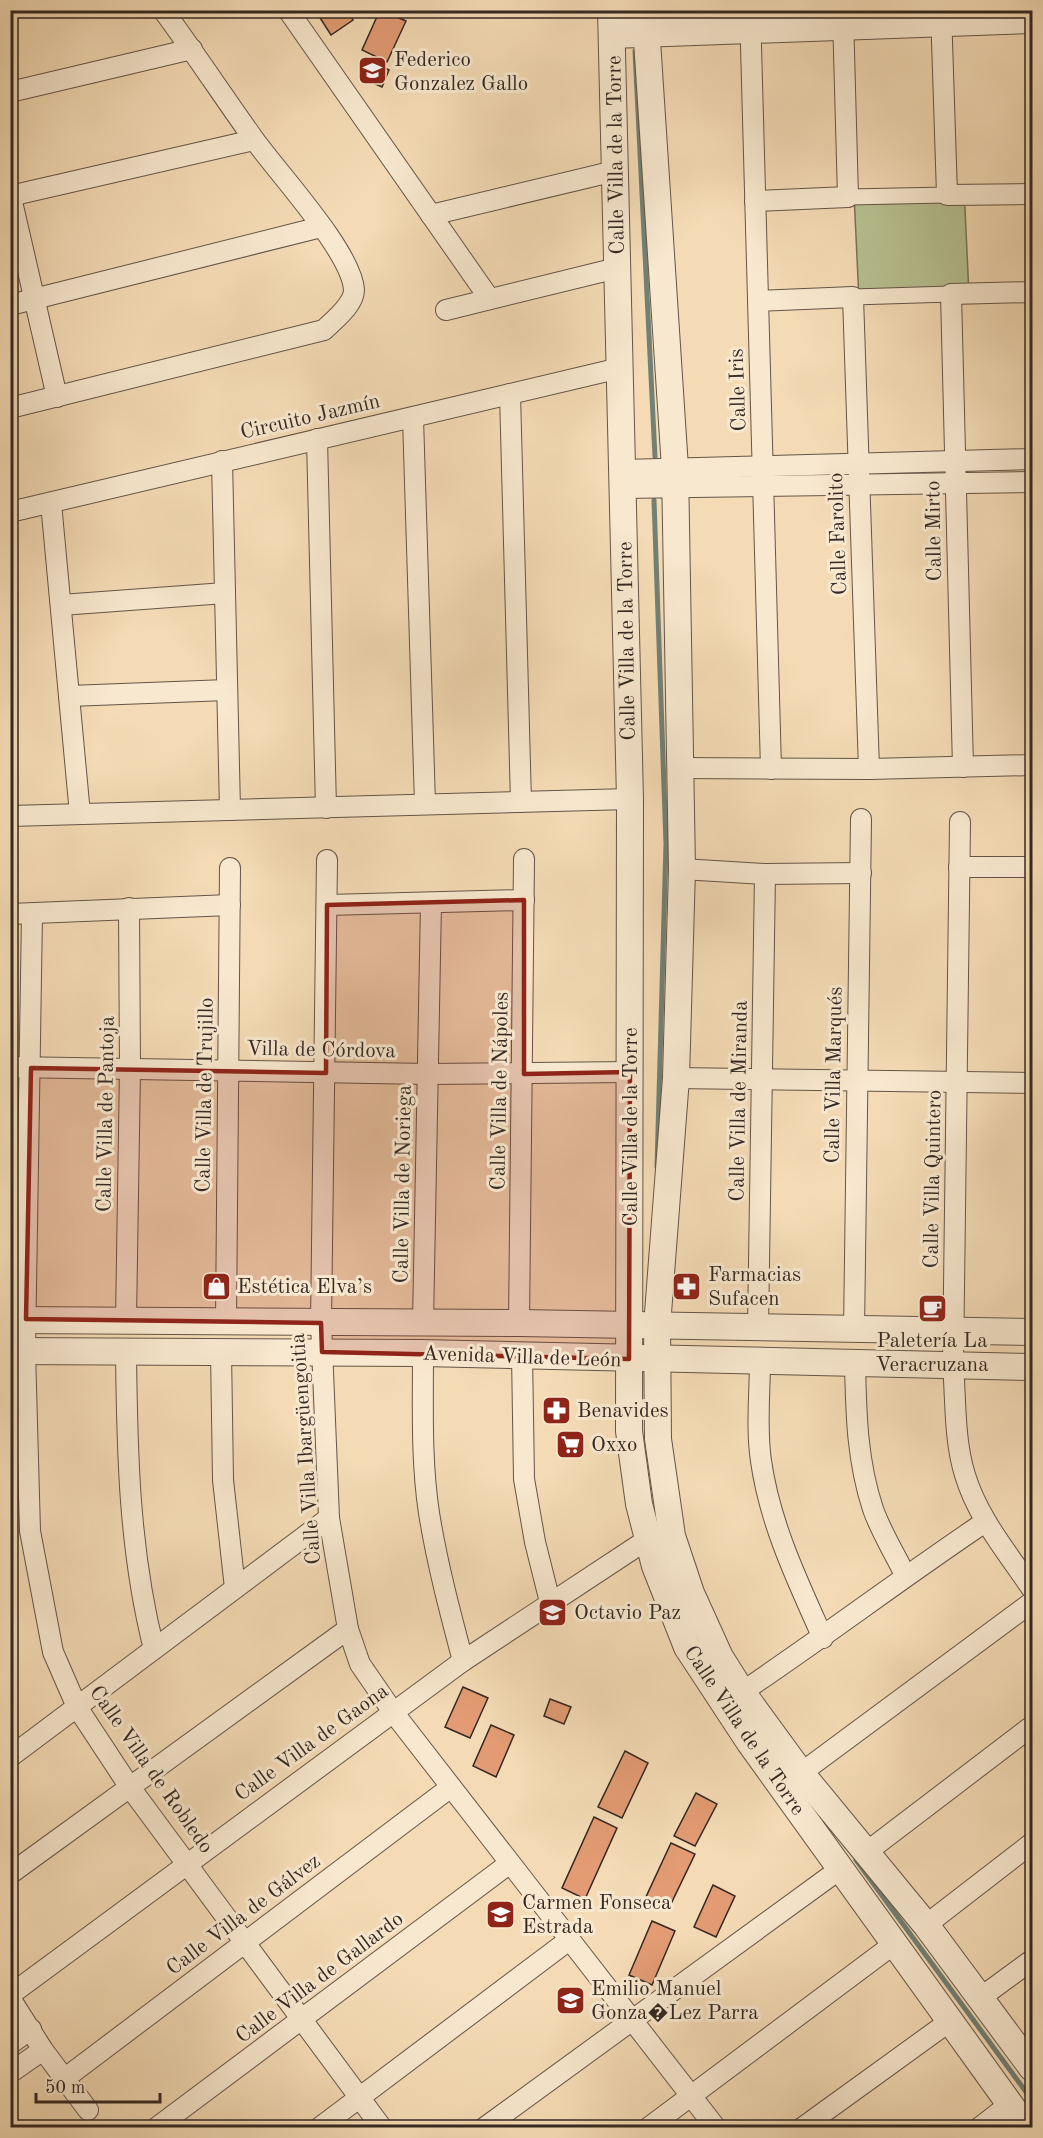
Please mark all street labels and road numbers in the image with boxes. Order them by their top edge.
street label: Calle Villa de la Torre [604,55,629,255]
street label: Calle Iris [727,348,750,432]
street label: Circuito Jazmín [238,391,382,444]
street label: Calle Farolito [826,472,851,596]
street label: Calle Mirto [923,480,946,582]
street label: Calle Villa de la Torre [615,541,640,741]
street label: Calle Villa Marqués [822,986,847,1164]
street label: Calle Villa de Nápoles [488,992,513,1191]
street label: Calle Villa de Trujillo [193,997,218,1193]
street label: Calle Villa de Miranda [727,1000,752,1202]
street label: Calle Villa de Pantoja [94,1016,119,1212]
street label: Calle Villa de la Torre [621,1027,642,1227]
street label: Villa de Córdova [246,1039,396,1062]
street label: Calle Villa de Noriega [391,1085,416,1284]
street label: Calle Villa Quintero [921,1089,946,1269]
street label: Calle Villa Ibargüengoitia [288,1332,325,1565]
street label: Avenida Villa de León [422,1344,622,1371]
street label: Calle Villa de la Torre [679,1642,808,1819]
street label: Calle Villa de Gaona [231,1681,392,1806]
street label: Calle Villa de Robledo [85,1682,217,1858]
street label: Calle Villa de Gálvez [163,1851,325,1980]
street label: Calle Villa de Gallardo [232,1909,408,2048]

